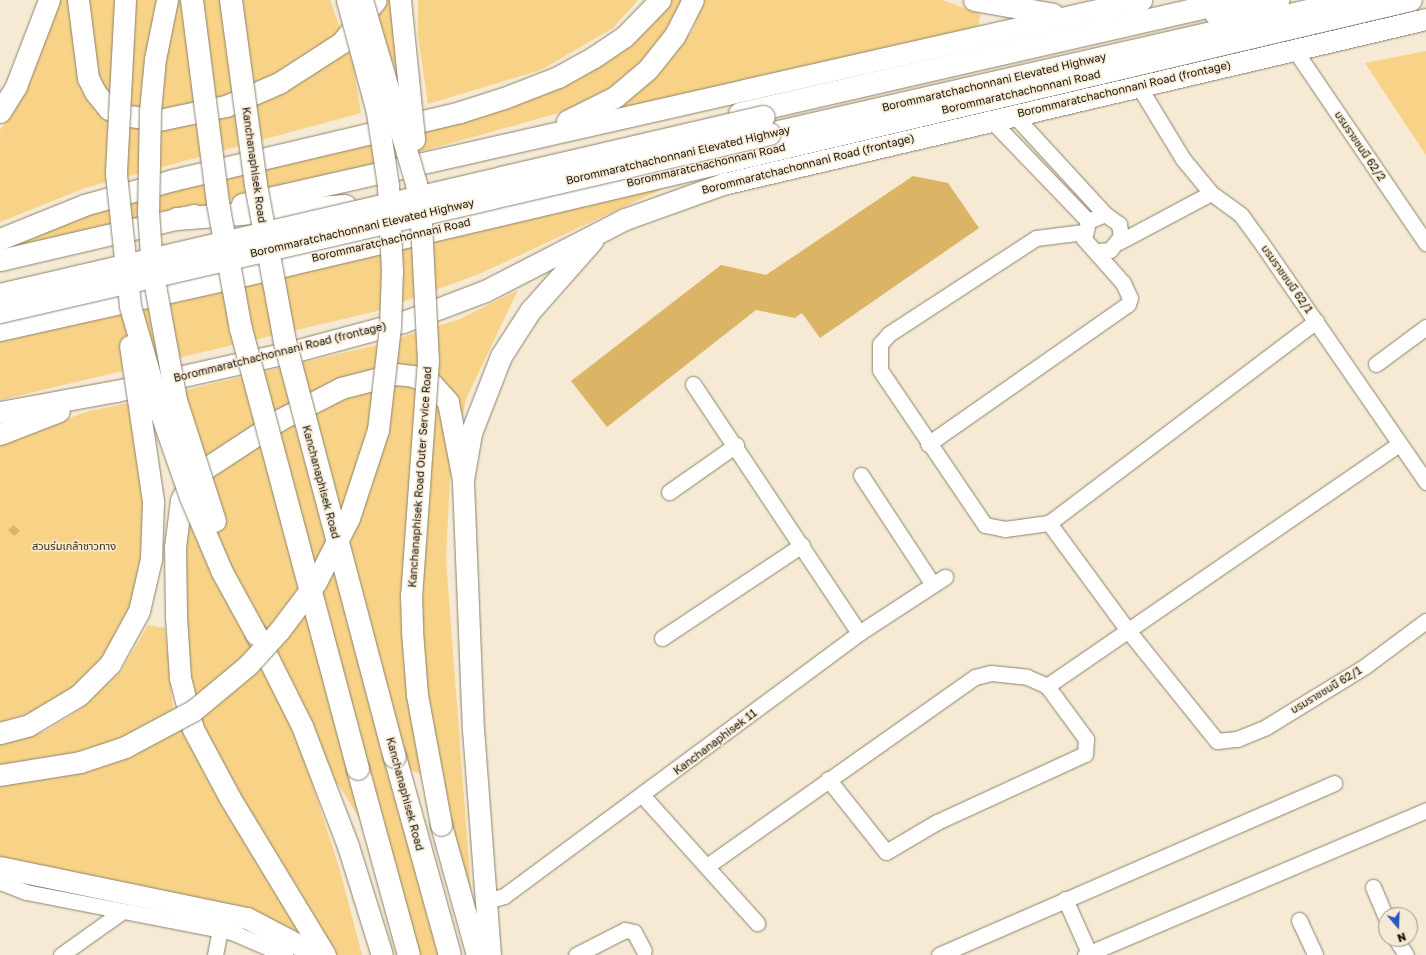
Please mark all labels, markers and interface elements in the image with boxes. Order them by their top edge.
street label: Borommaratchachonnani Elevated Highway [881,50,1107,114]
street label: Borommaratchachonnani Road (frontage) [1016,58,1232,120]
street label: Borommaratchachonnani Road [940,67,1102,117]
street label: Kanchanaphisek Road [239,106,269,224]
street label: บรมราชชนนี 62/2 [1332,108,1388,184]
street label: Borommaratchachonnani Elevated Highway [565,123,791,187]
street label: Borommaratchachonnani Road (frontage) [700,131,916,197]
street label: Borommaratchachonnani Road [625,140,787,190]
street label: Borommaratchachonnani Elevated Highway [249,196,475,260]
street label: Borommaratchachonnani Road [310,215,472,265]
street label: บรมราชชนนี 62/1 [1258,242,1316,316]
street label: Borommaratchachonnani Road (frontage) [172,319,388,385]
street label: Kanchanaphisek Road Outer Service Road [406,366,434,588]
street label: Kanchanaphisek Road [299,424,343,540]
park label: สวนร่มเกล้าชาวทาง [32,539,116,553]
street label: บรมราชชนนี 62/1 [1288,664,1364,716]
street label: Kanchanaphisek 11 [671,706,759,778]
street label: Kanchanaphisek Road [383,736,427,852]
north arrow [1378,907,1418,947]
text: N [1396,930,1408,945]

